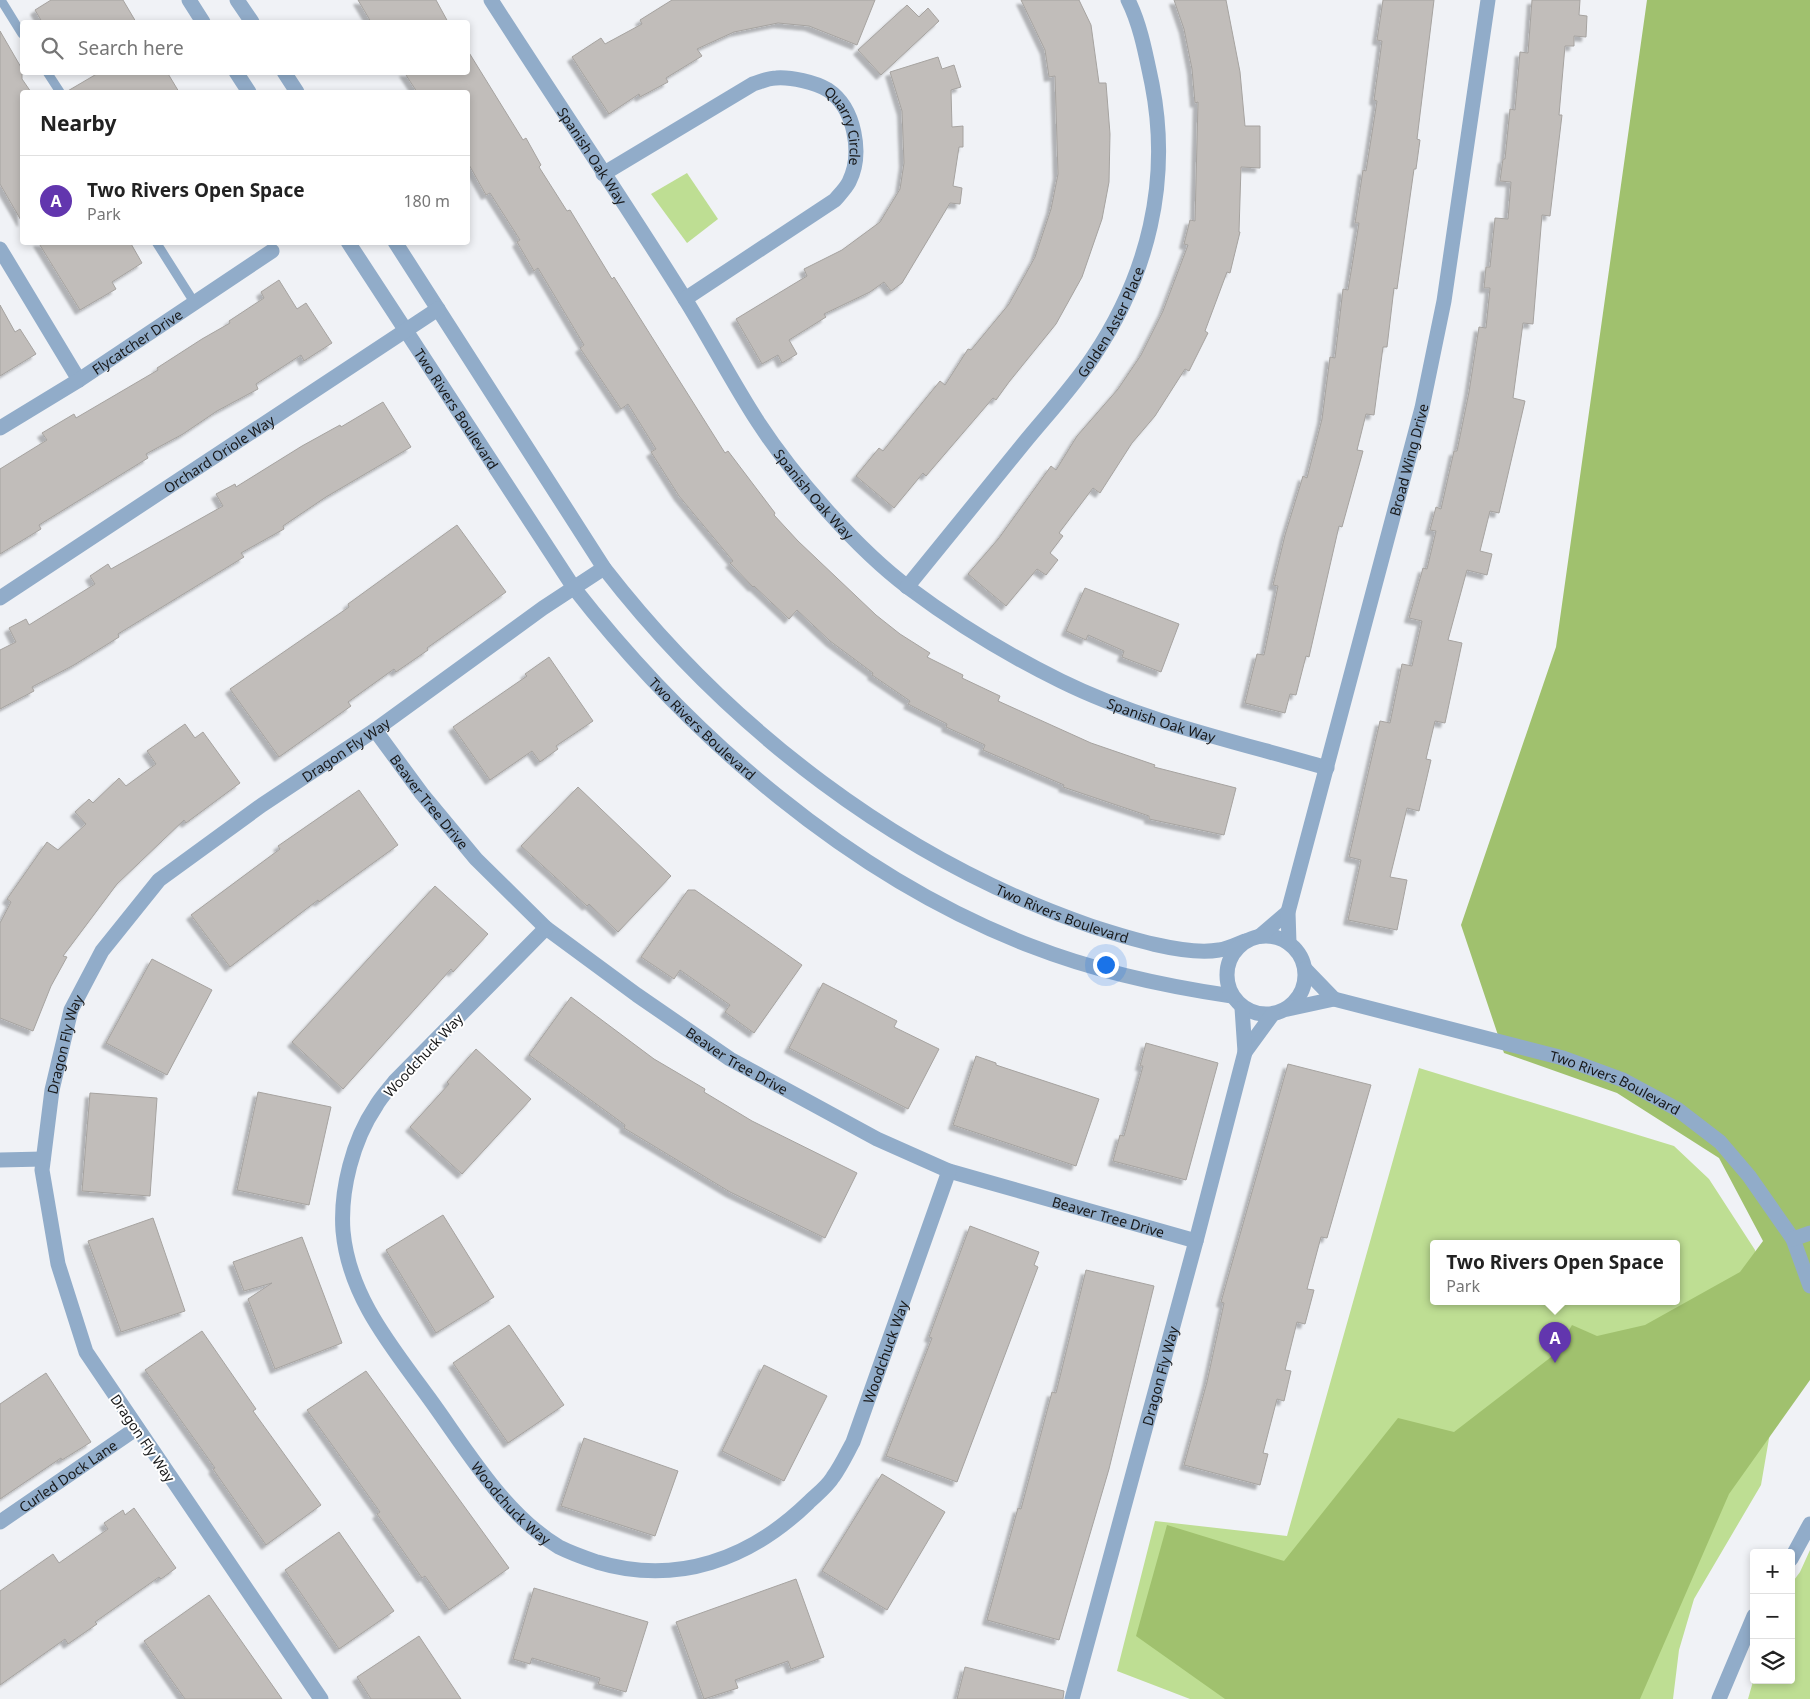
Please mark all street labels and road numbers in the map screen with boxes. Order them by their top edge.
street label: Quarry Circle [821,81,865,167]
street label: Spanish Oak Way [554,103,632,209]
street label: Golden Aster Place [1072,264,1147,381]
street label: Flycatcher Drive [88,304,186,378]
street label: Two Rivers Boulevard [410,344,503,473]
street label: Broad Wing Drive [1384,402,1432,518]
street label: Orchard Oriole Way [160,410,279,497]
street label: Spanish Oak Way [770,445,859,544]
street label: Two Rivers Boulevard [645,673,760,784]
street label: Spanish Oak Way [1104,693,1219,746]
street label: Dragon Fly Way [298,712,394,786]
street label: Beaver Tree Drive [386,750,473,853]
street label: Two Rivers Boulevard [993,879,1131,947]
street label: Dragon Fly Way [42,990,88,1096]
street label: Woodchuck Way [379,1008,467,1101]
street label: Beaver Tree Drive [682,1022,792,1098]
street label: Two Rivers Boulevard [1548,1046,1684,1119]
street label: Beaver Tree Drive [1050,1191,1167,1241]
street label: Woodchuck Way [858,1297,912,1406]
street label: Dragon Fly Way [1137,1323,1182,1428]
street label: Dragon Fly Way [107,1390,180,1486]
street label: Curled Dock Lane [15,1435,121,1516]
street label: Woodchuck Way [467,1457,556,1549]

